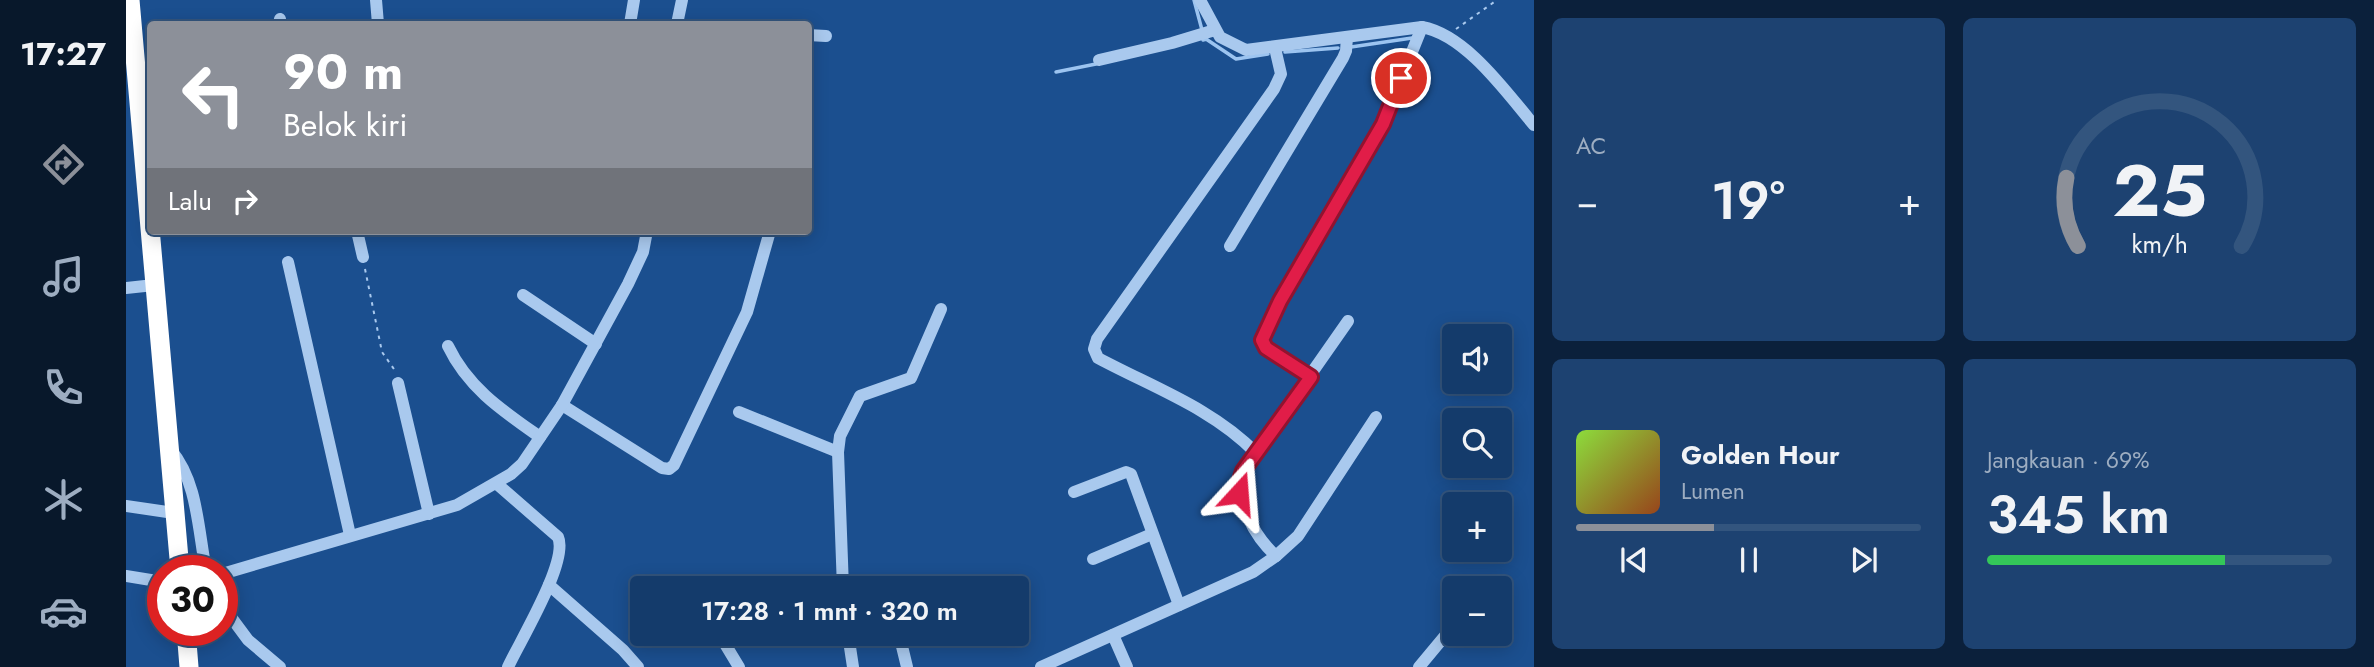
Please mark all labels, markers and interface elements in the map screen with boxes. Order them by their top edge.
text: 17:27 [20,31,106,77]
text: 90 m [283,37,403,107]
pin [1371,48,1431,108]
icon: left [168,49,259,140]
icon: arrive [1382,59,1420,97]
text: Belok kiri [283,102,408,148]
text: AC [1576,129,1606,163]
text: 25 [2112,138,2207,243]
icon: directions [39,140,88,189]
text: 19° [1711,163,1785,239]
text: − [1576,174,1598,229]
text: + [1898,174,1921,229]
text: Lalu [168,182,212,220]
icon: right [226,182,264,220]
text: km/h [2131,225,2188,261]
icon: music [39,252,88,301]
map controls [1442,324,1512,646]
button: sound [1442,324,1512,394]
icon: phone [39,363,88,412]
button: search [1442,408,1512,478]
text: Golden Hour [1681,436,1840,474]
text: Jangkauan · 69% [1987,443,2150,477]
position arrow [1202,456,1276,530]
text: Lumen [1681,474,1745,508]
icon: climate [39,475,88,524]
text: 345 km [1987,477,2170,553]
button: + [1442,492,1512,562]
icon: previous [1615,541,1653,579]
icon: pause [1730,541,1768,579]
icon: next [1845,541,1883,579]
speed limit sign: 30 [147,555,238,646]
button: − [1442,576,1512,646]
icon: car [39,587,88,636]
text: 17:28 · 1 mnt · 320 m [701,592,958,630]

